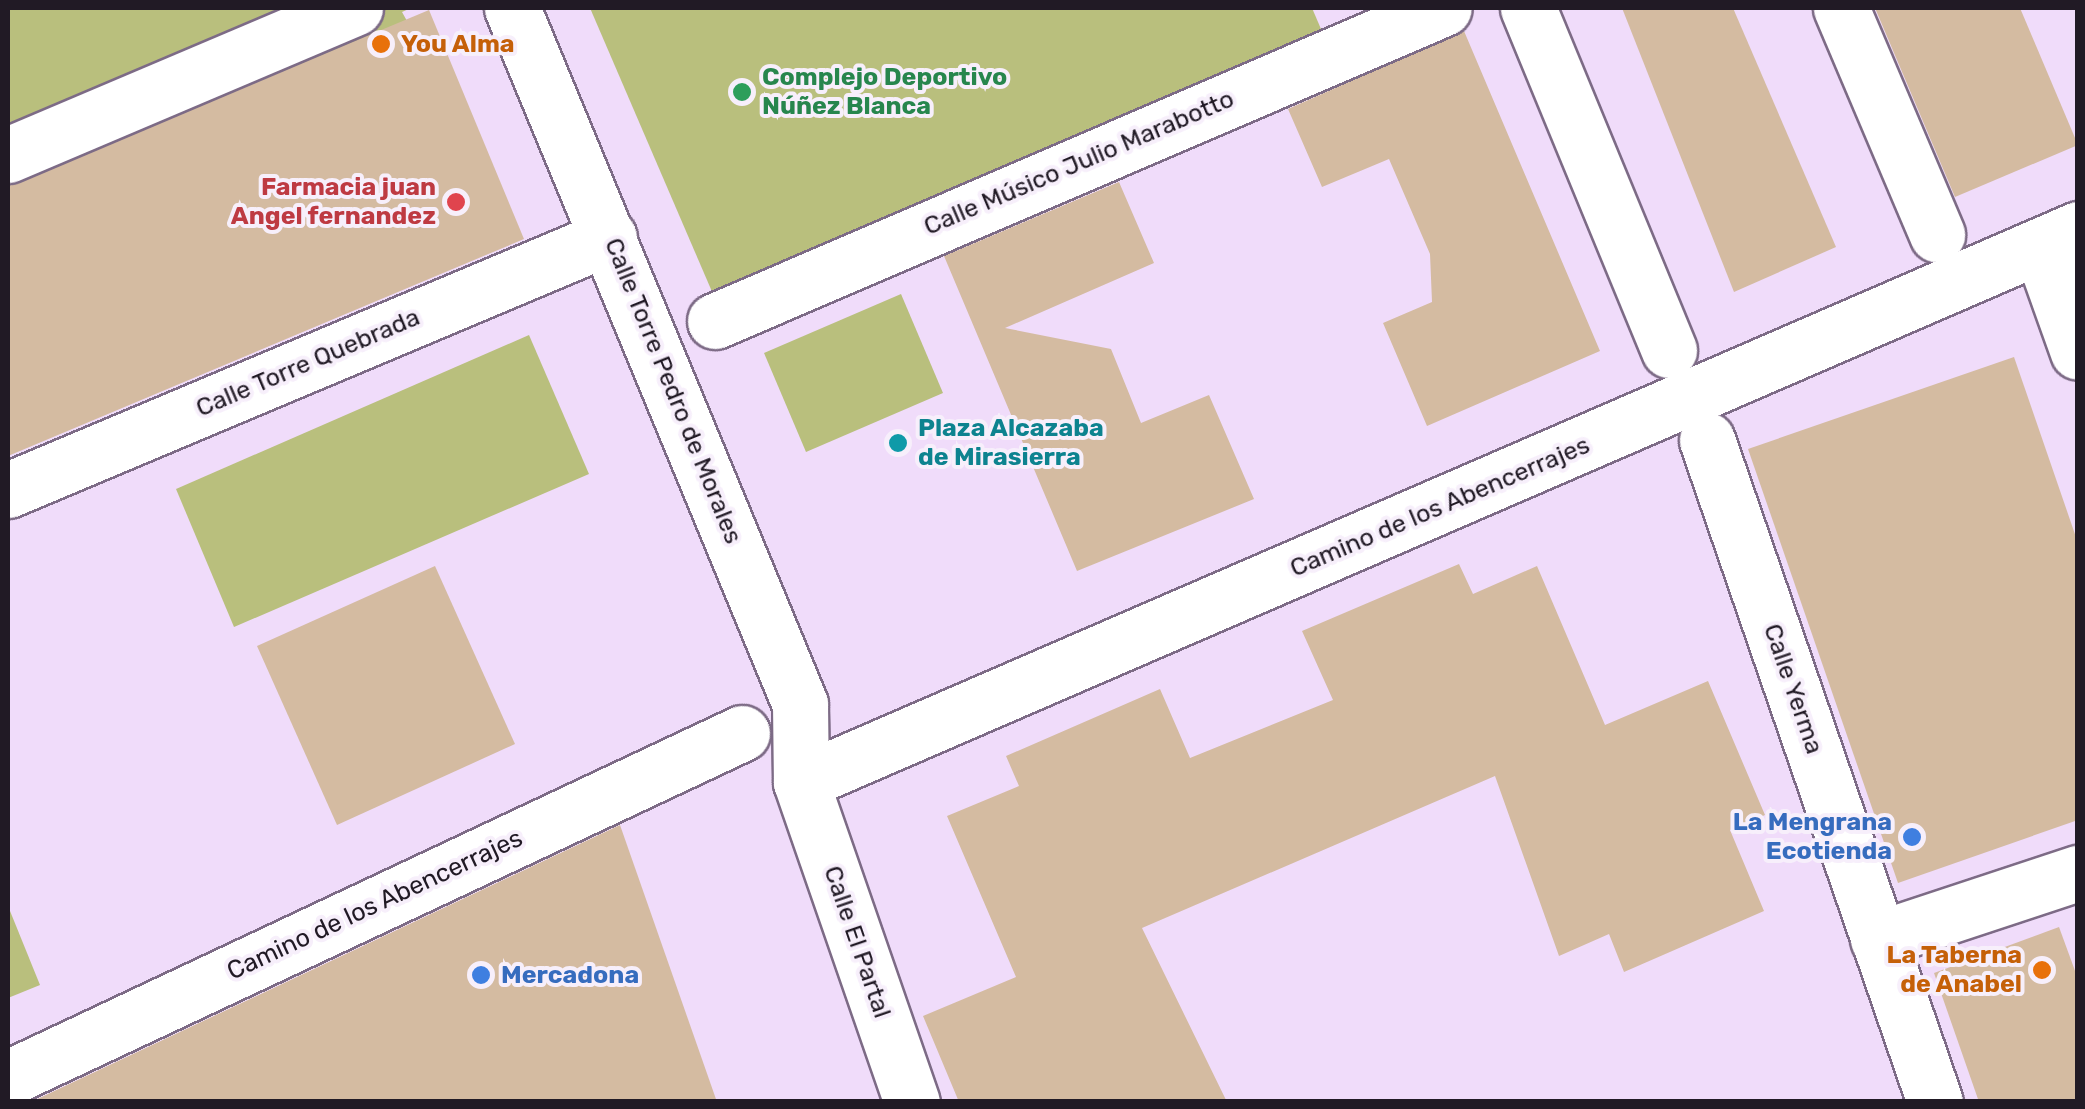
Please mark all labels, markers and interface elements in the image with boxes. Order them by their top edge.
place label: You Alma [401,29,515,59]
marker: You Alma [370,33,392,55]
place label: Complejo Deportivo Núñez Blanca [762,63,1007,122]
marker: Complejo Deportivo Núñez Blanca [731,81,753,103]
street label: Calle Músico Julio Marabotto [919,84,1239,242]
place label: Farmacia juan Angel fernandez [230,173,436,232]
marker: Farmacia juan Angel fernandez [445,191,467,213]
street label: Calle Torre Pedro de Morales [598,233,748,549]
street label: Calle Torre Quebrada [191,302,425,424]
place label: Plaza Alcazaba de Mirasierra [918,414,1104,473]
street label: Camino de los Abencerrajes [1285,430,1595,584]
marker: Plaza Alcazaba de Mirasierra [887,432,909,454]
street label: Calle Yerma [1757,620,1829,758]
place label: La Mengrana Ecotienda [1733,808,1892,867]
street label: Camino de los Abencerrajes [222,823,528,987]
marker: La Mengrana Ecotienda [1901,826,1923,848]
street label: Calle El Partal [817,862,897,1022]
place label: La Taberna de Anabel [1886,941,2022,1000]
marker: La Taberna de Anabel [2031,959,2053,981]
place label: Mercadona [501,960,639,990]
marker: Mercadona [470,964,492,986]

